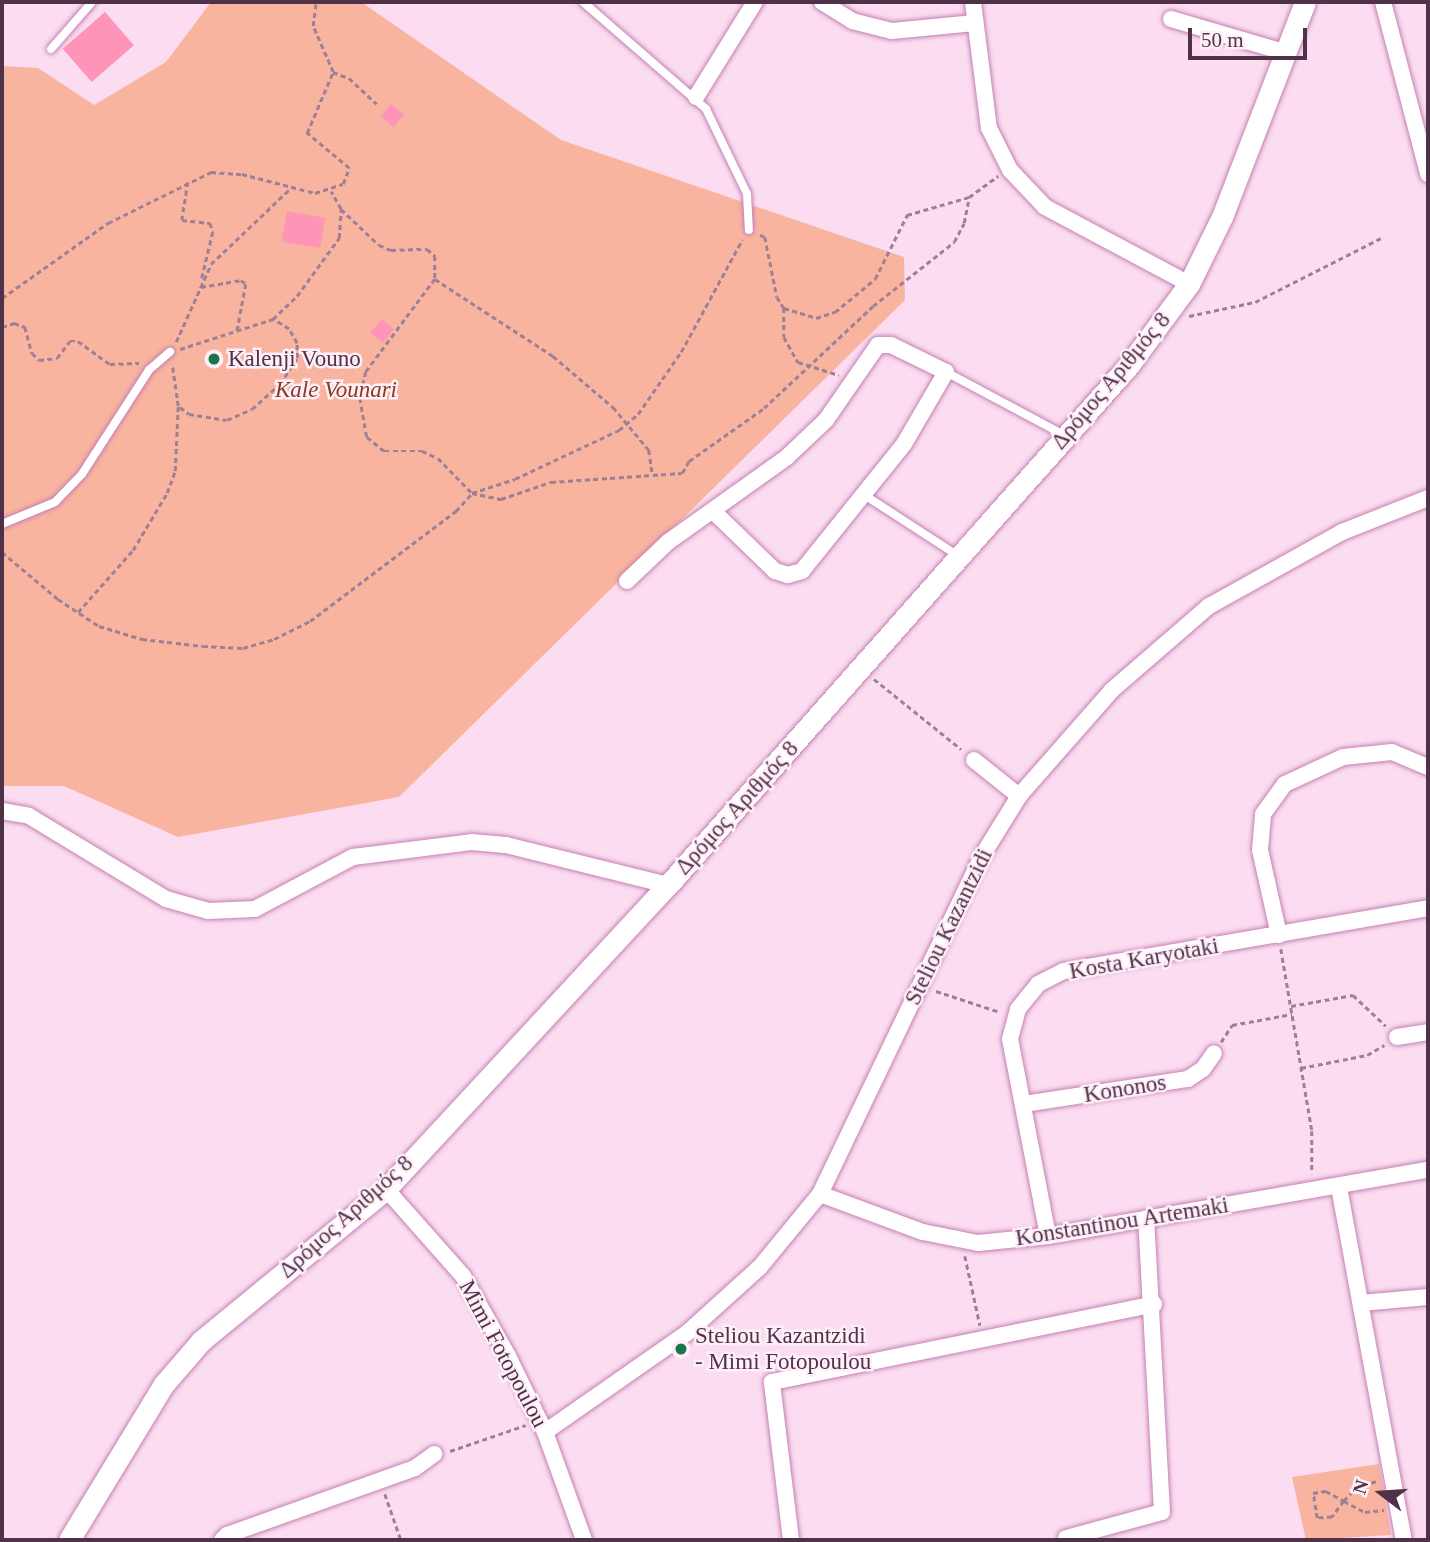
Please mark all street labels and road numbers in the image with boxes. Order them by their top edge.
street label: Δρόμος Αριθμός 8 [1045,306,1177,456]
street label: Δρόμος Αριθμός 8 [669,735,805,881]
street label: Steliou Kazantzidi [899,844,999,1010]
street label: Kosta Karyotaki [1067,932,1221,986]
street label: Kononos [1082,1069,1168,1109]
street label: Δρόμος Αριθμός 8 [273,1149,419,1285]
street label: Konstantinou Artemaki [1013,1191,1231,1253]
street label: Mimi Fotopoulou [453,1276,553,1432]

